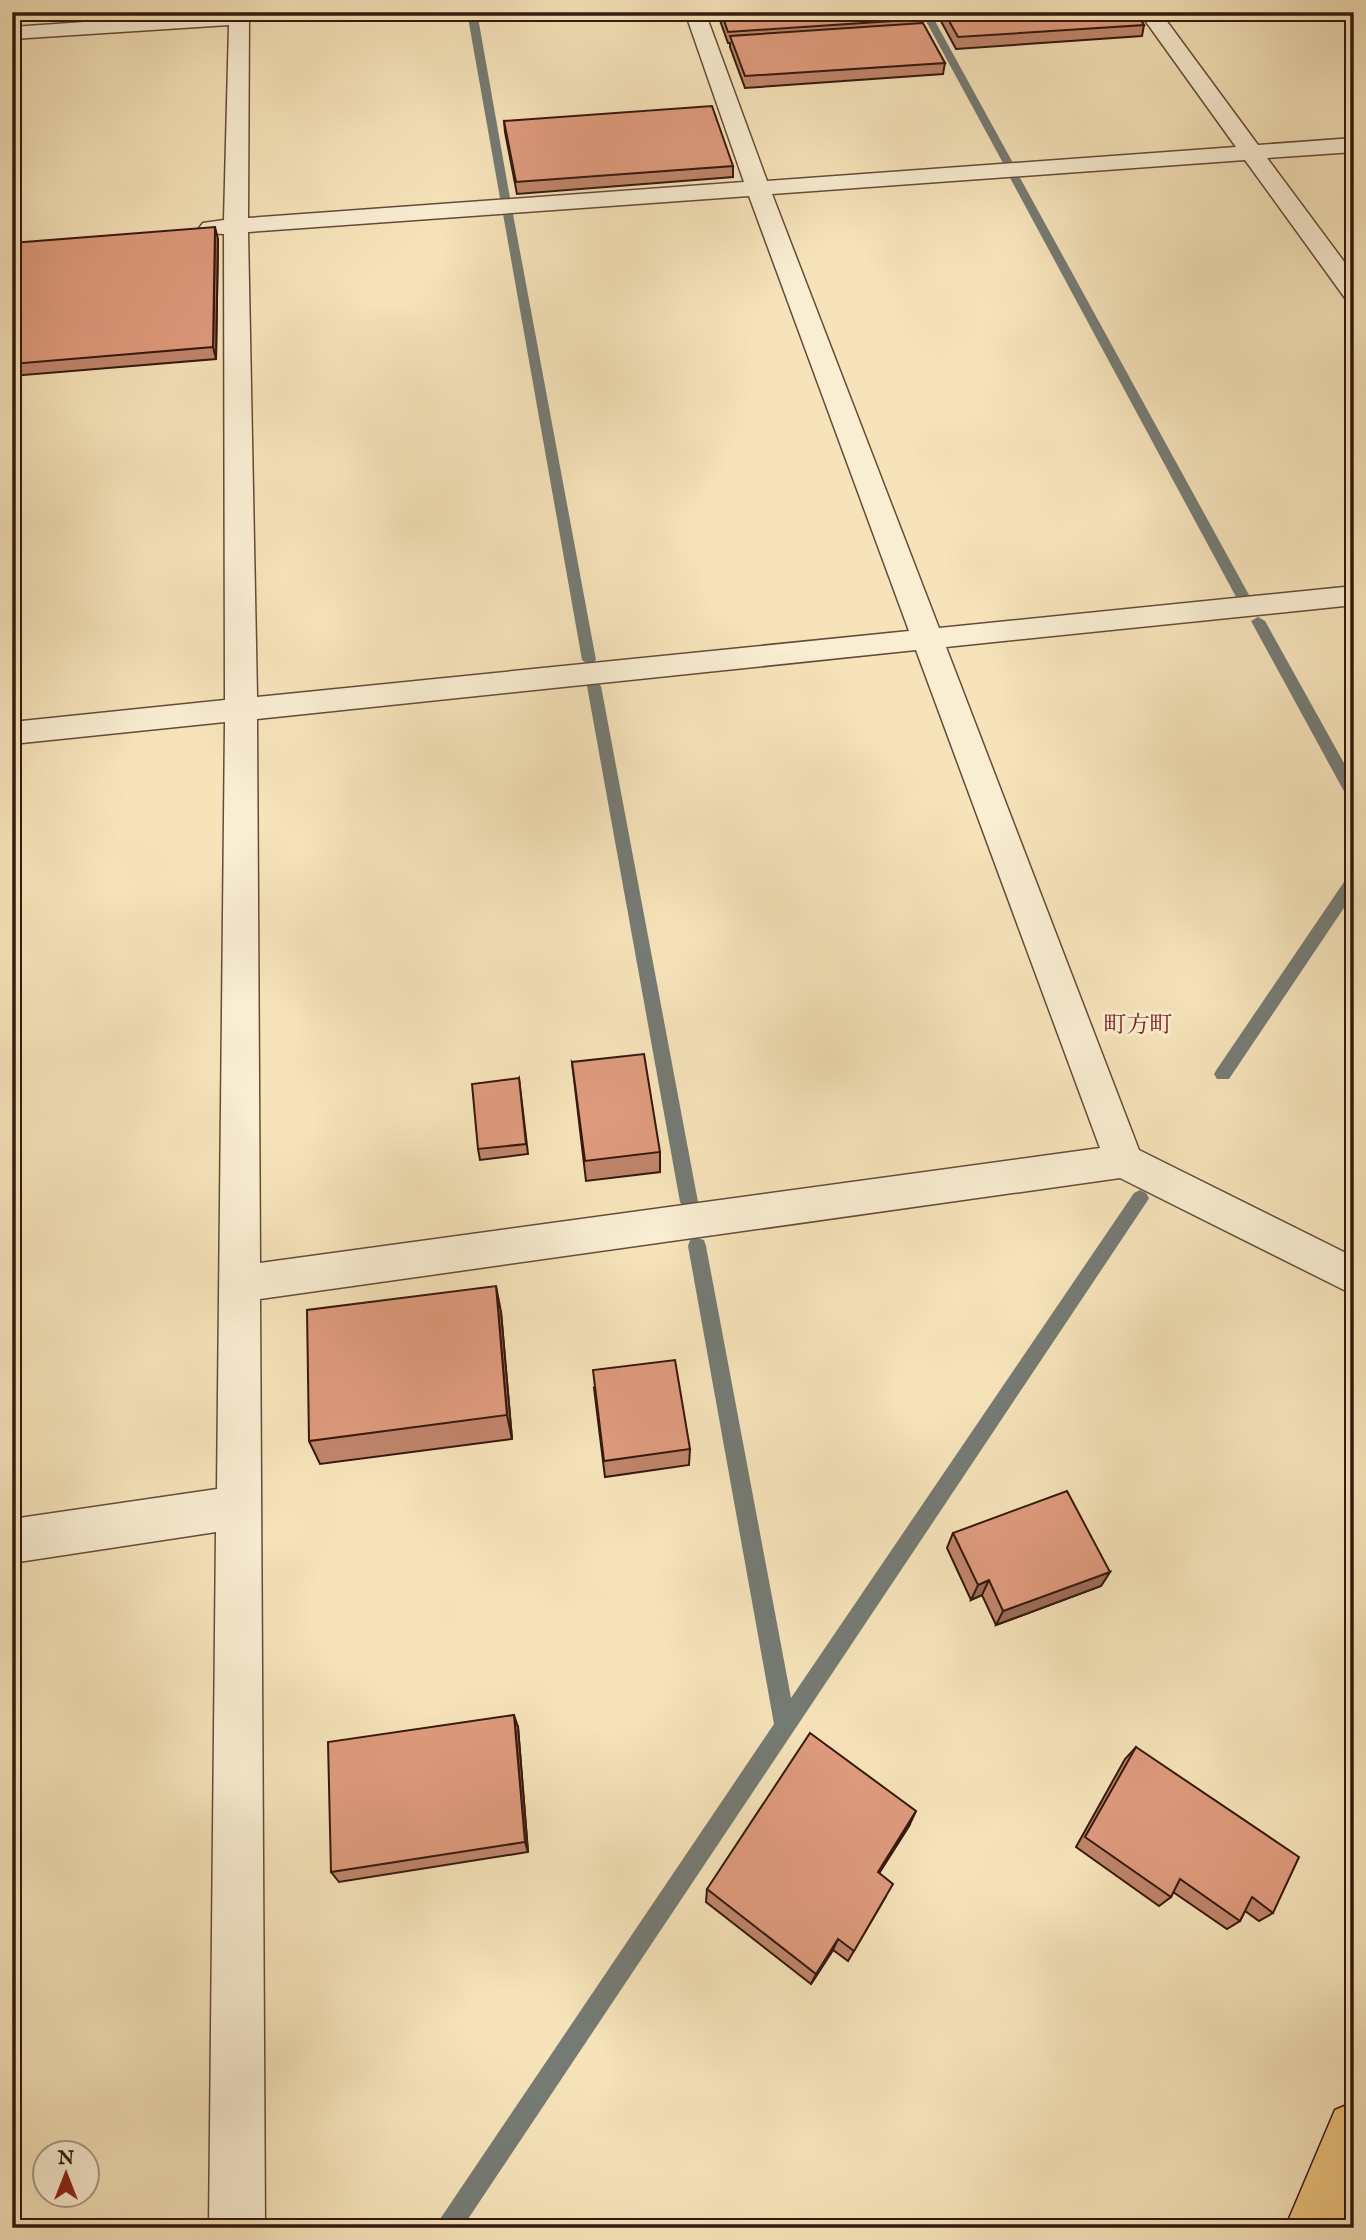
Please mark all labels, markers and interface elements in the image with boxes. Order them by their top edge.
district label: 町方町 [1104,1011,1173,1040]
north arrow [32,2138,102,2208]
text: N [57,2147,75,2171]

